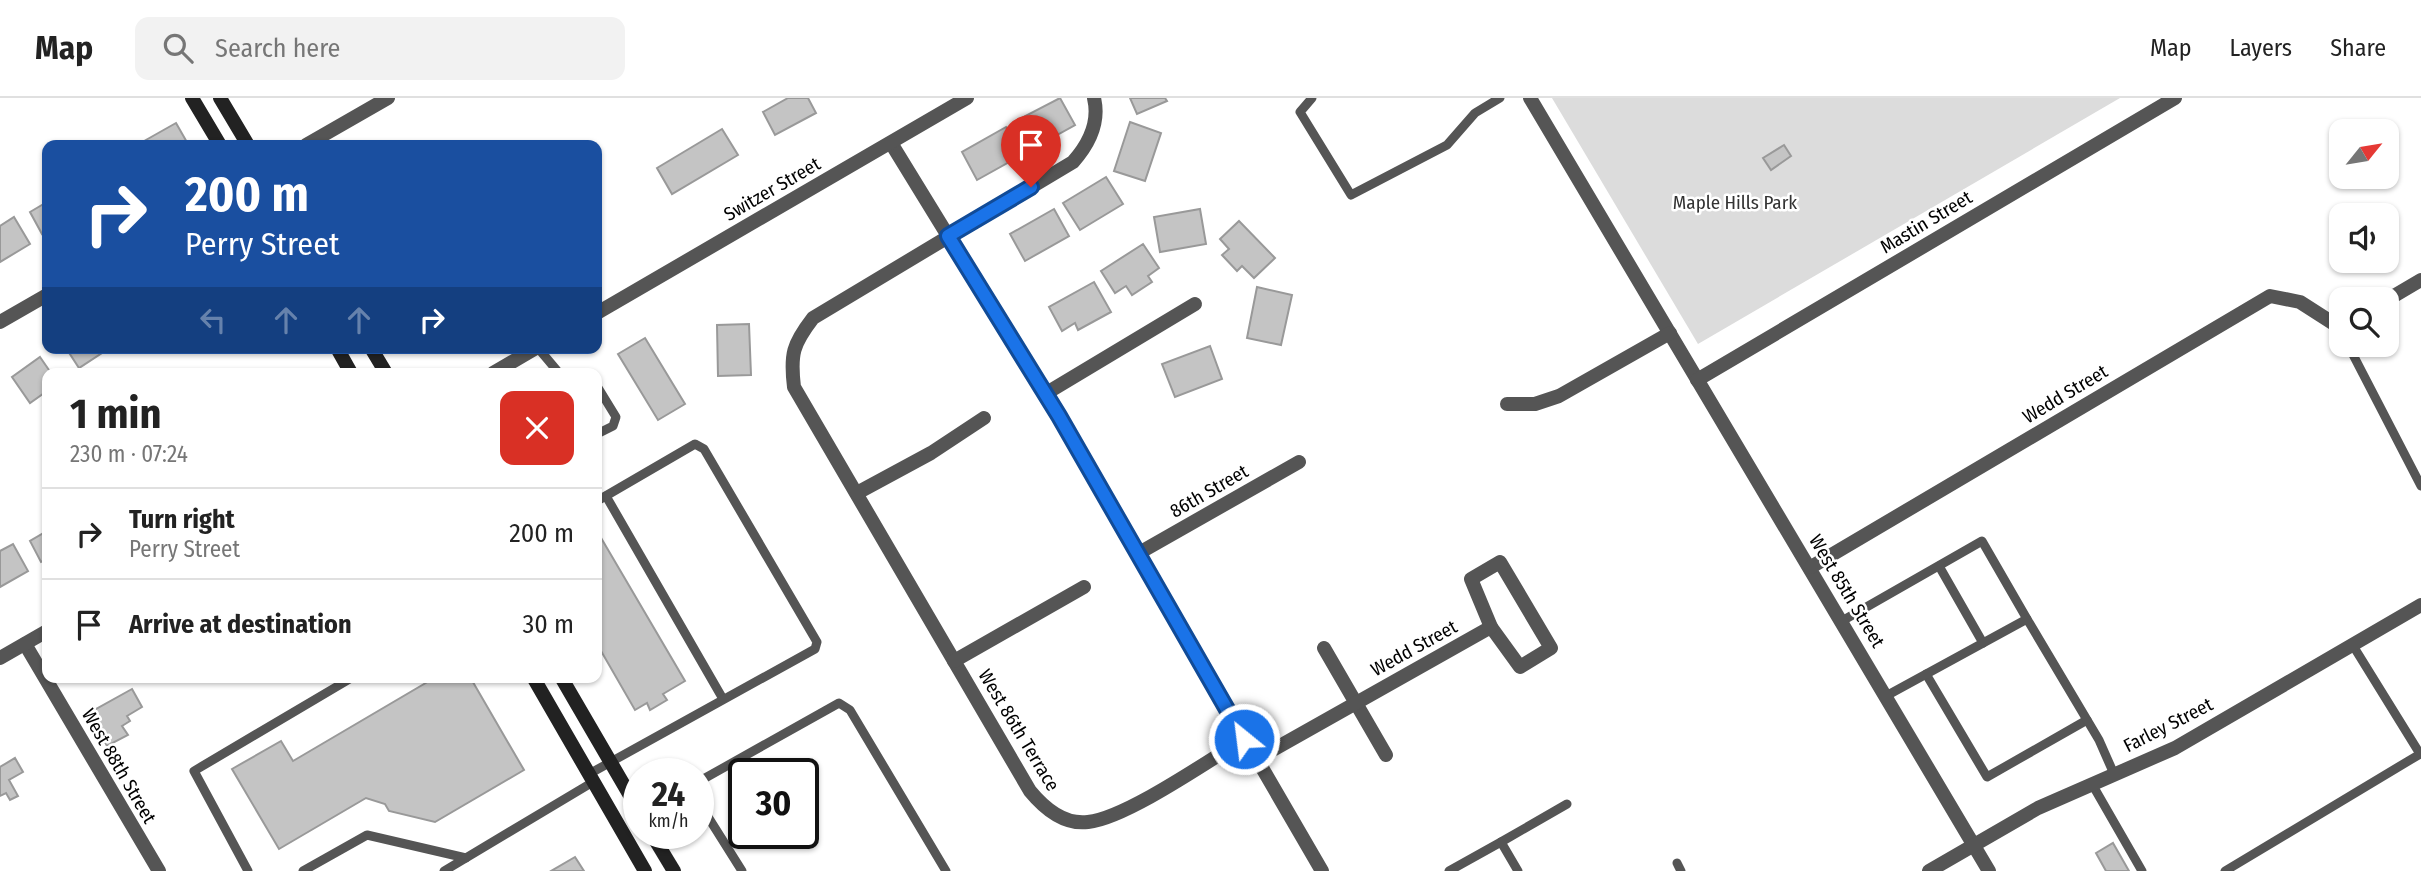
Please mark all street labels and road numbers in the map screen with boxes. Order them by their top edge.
street label: Switzer Street [720,152,825,226]
street label: Mastin Street [1876,185,1977,258]
street label: Wedd Street [2018,359,2112,428]
street label: 86th Street [1166,459,1253,523]
street label: West 85th Street [1804,530,1890,652]
street label: Wedd Street [1367,615,1462,681]
street label: West 86th Terrace [974,665,1064,795]
street label: Farley Street [2120,692,2217,757]
street label: West 88th Street [77,705,162,828]

